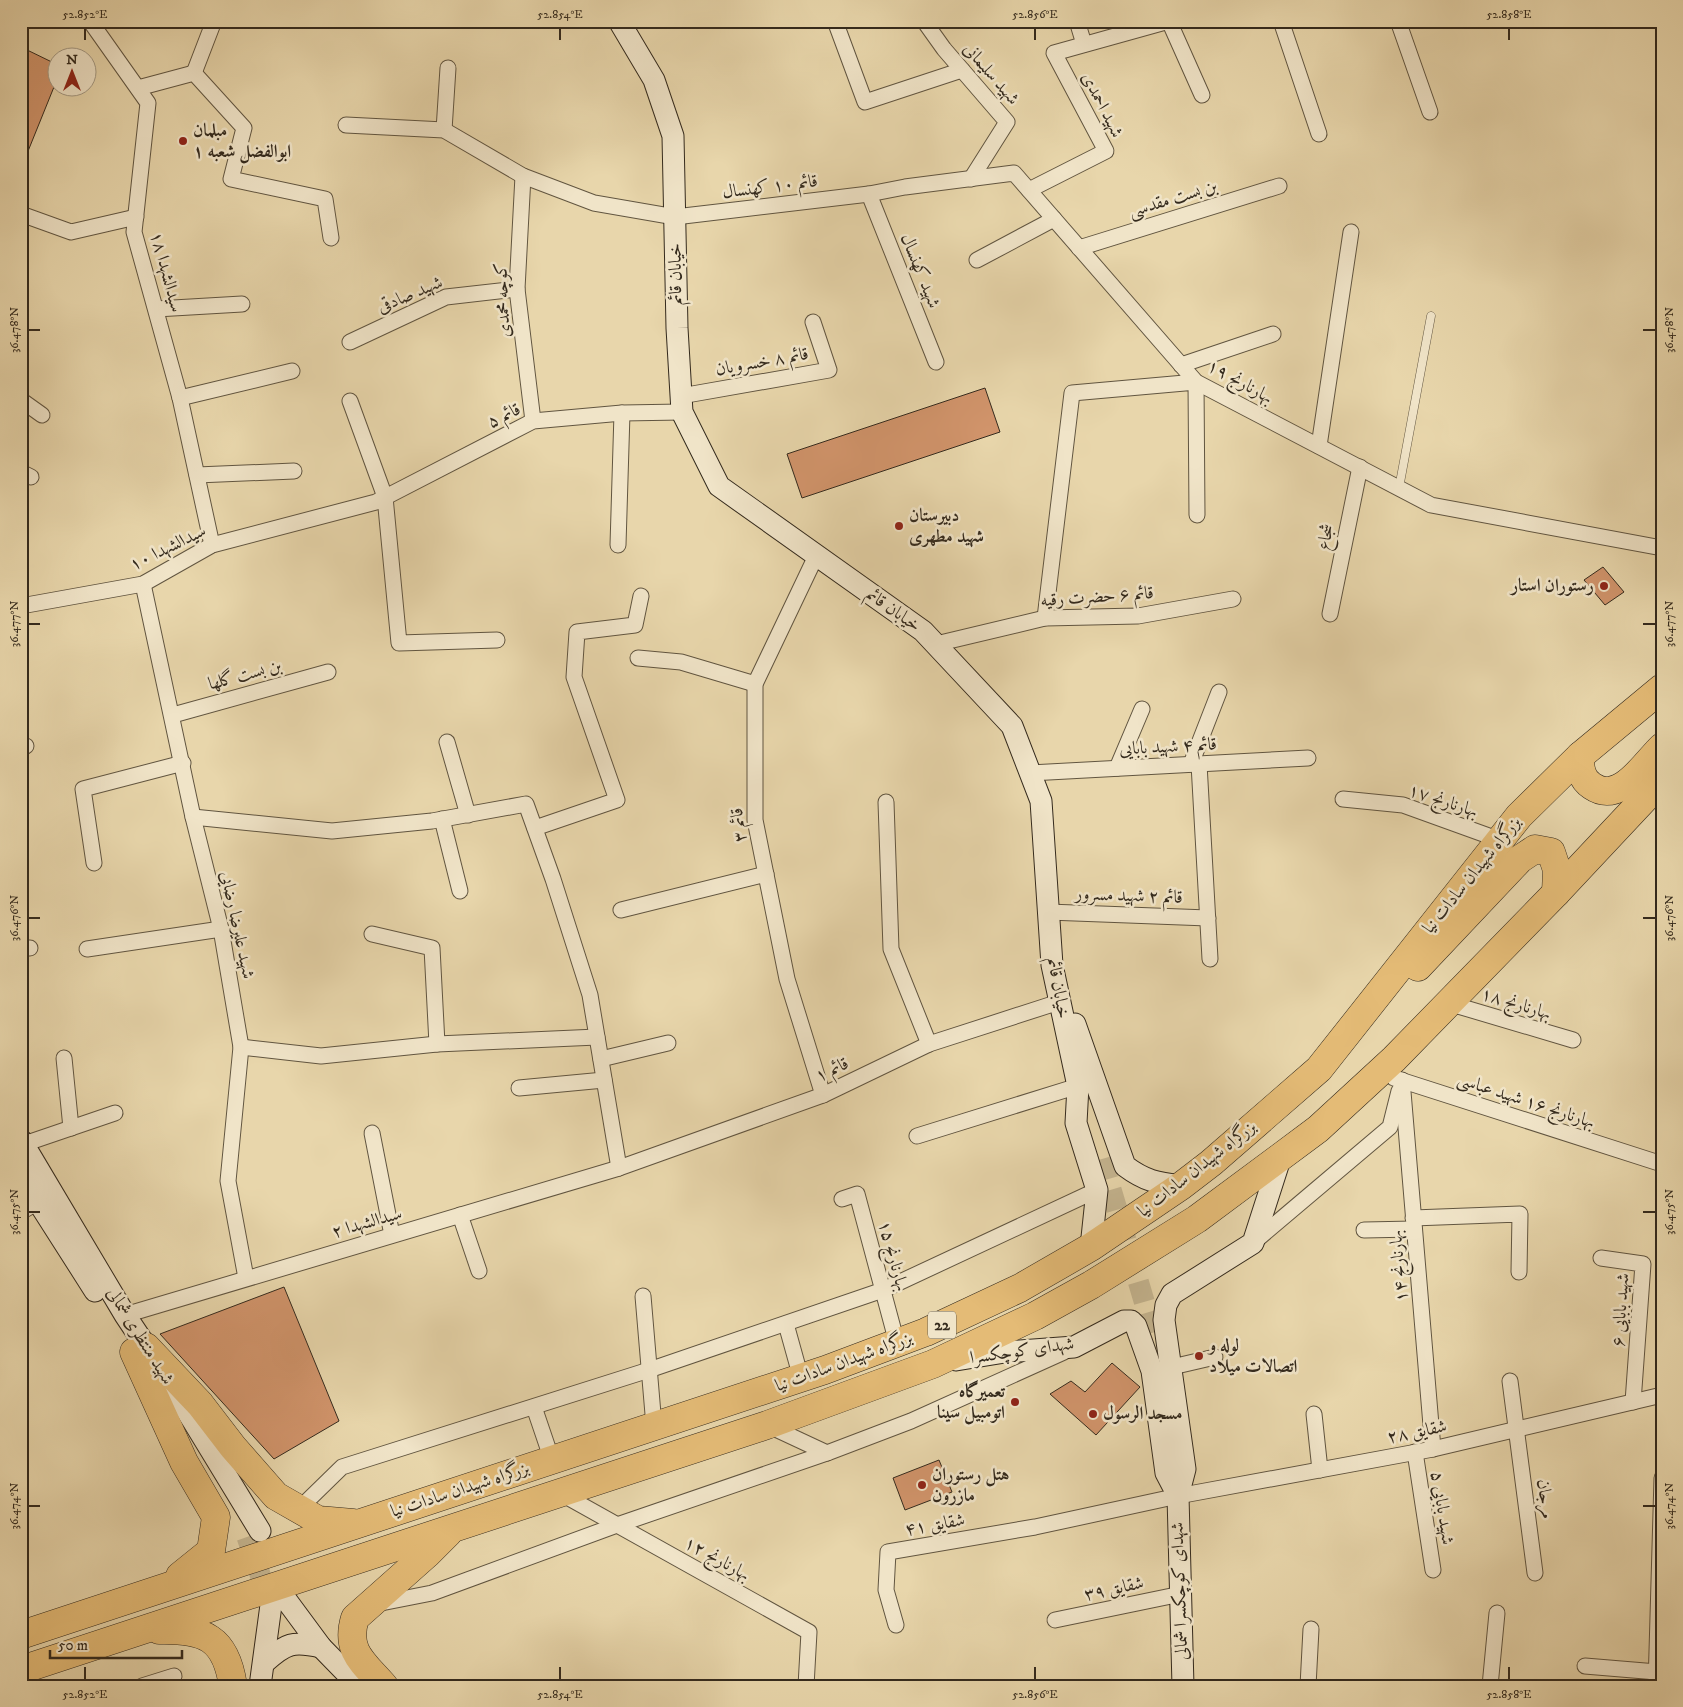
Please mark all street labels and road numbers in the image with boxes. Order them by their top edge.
street label: شهید سلیمانی [958,38,1024,110]
street label: شهید احمدی [1076,69,1128,141]
street label: قائم ۱۰ کهنسال [721,170,819,208]
street label: بن بست مقدسی [1126,175,1221,224]
street label: سیدالشهدا ۱۸ [145,229,187,315]
street label: شهید کهنسال [895,231,945,311]
street label: خیابان قائم [664,243,692,305]
street label: کوچه محمدی [490,262,517,338]
street label: شهید صادقی [374,271,446,319]
street label: قائم ۸ خسرویان [714,343,811,385]
street label: بهارنارنج ۱۹ [1201,355,1277,413]
street label: قائم ۵ [484,399,526,437]
street label: سیدالشهدا ۱۰ [126,520,210,576]
street label: شجاع [1312,522,1342,553]
street label: قائم ۶ حضرت رقیه [1040,582,1155,616]
street label: خیابان قائم [859,583,925,640]
street label: بن بست گلها [206,654,285,695]
street label: قائم ۴ شهید بابایی [1119,733,1218,765]
street label: بهارنارنج ۱۷ [1404,779,1481,826]
street label: قائم ۳ [726,806,756,843]
street label: بزرگراه شهیدان سادات نیا [1416,811,1526,938]
street label: شهید علیرضا رضایی [215,869,259,981]
street label: قائم ۲ شهید مسرور [1073,883,1183,913]
street label: خیابان قائم [1038,955,1074,1021]
street label: بهارنارنج ۱۸ [1477,983,1554,1029]
street label: قائم ۱ [812,1053,854,1091]
street label: بهارنارنج ۱۶ شهید عباسی [1453,1068,1598,1137]
street label: بزرگراه شهیدان سادات نیا [1132,1114,1261,1222]
street label: سیدالشهدا ۲ [329,1202,405,1244]
street label: بهارنارنج ۱۵ [869,1218,913,1295]
street label: بهارنارنج ۱۴ [1385,1229,1417,1303]
street label: شهید بابایی ۶ [1607,1272,1635,1348]
street label: شهید منتظری شمالی [101,1283,179,1389]
road number: 22 [928,1312,956,1338]
street label: بزرگراه شهیدان سادات نیا [772,1325,916,1397]
street label: شهدای کوچکسرا [969,1333,1076,1370]
street label: شقایق ۲۸ [1385,1415,1449,1449]
street label: بزرگراه شهیدان سادات نیا [387,1455,532,1523]
street label: شهید بابایی ۵ [1425,1470,1459,1546]
street label: مرجان [1531,1478,1558,1520]
street label: شقایق ۴۱ [903,1509,967,1541]
street label: شهدای کوچکسرا شمالی [1167,1522,1194,1660]
street label: بهارنارنج ۱۲ [678,1532,754,1590]
street label: شقایق ۳۹ [1082,1572,1146,1606]

